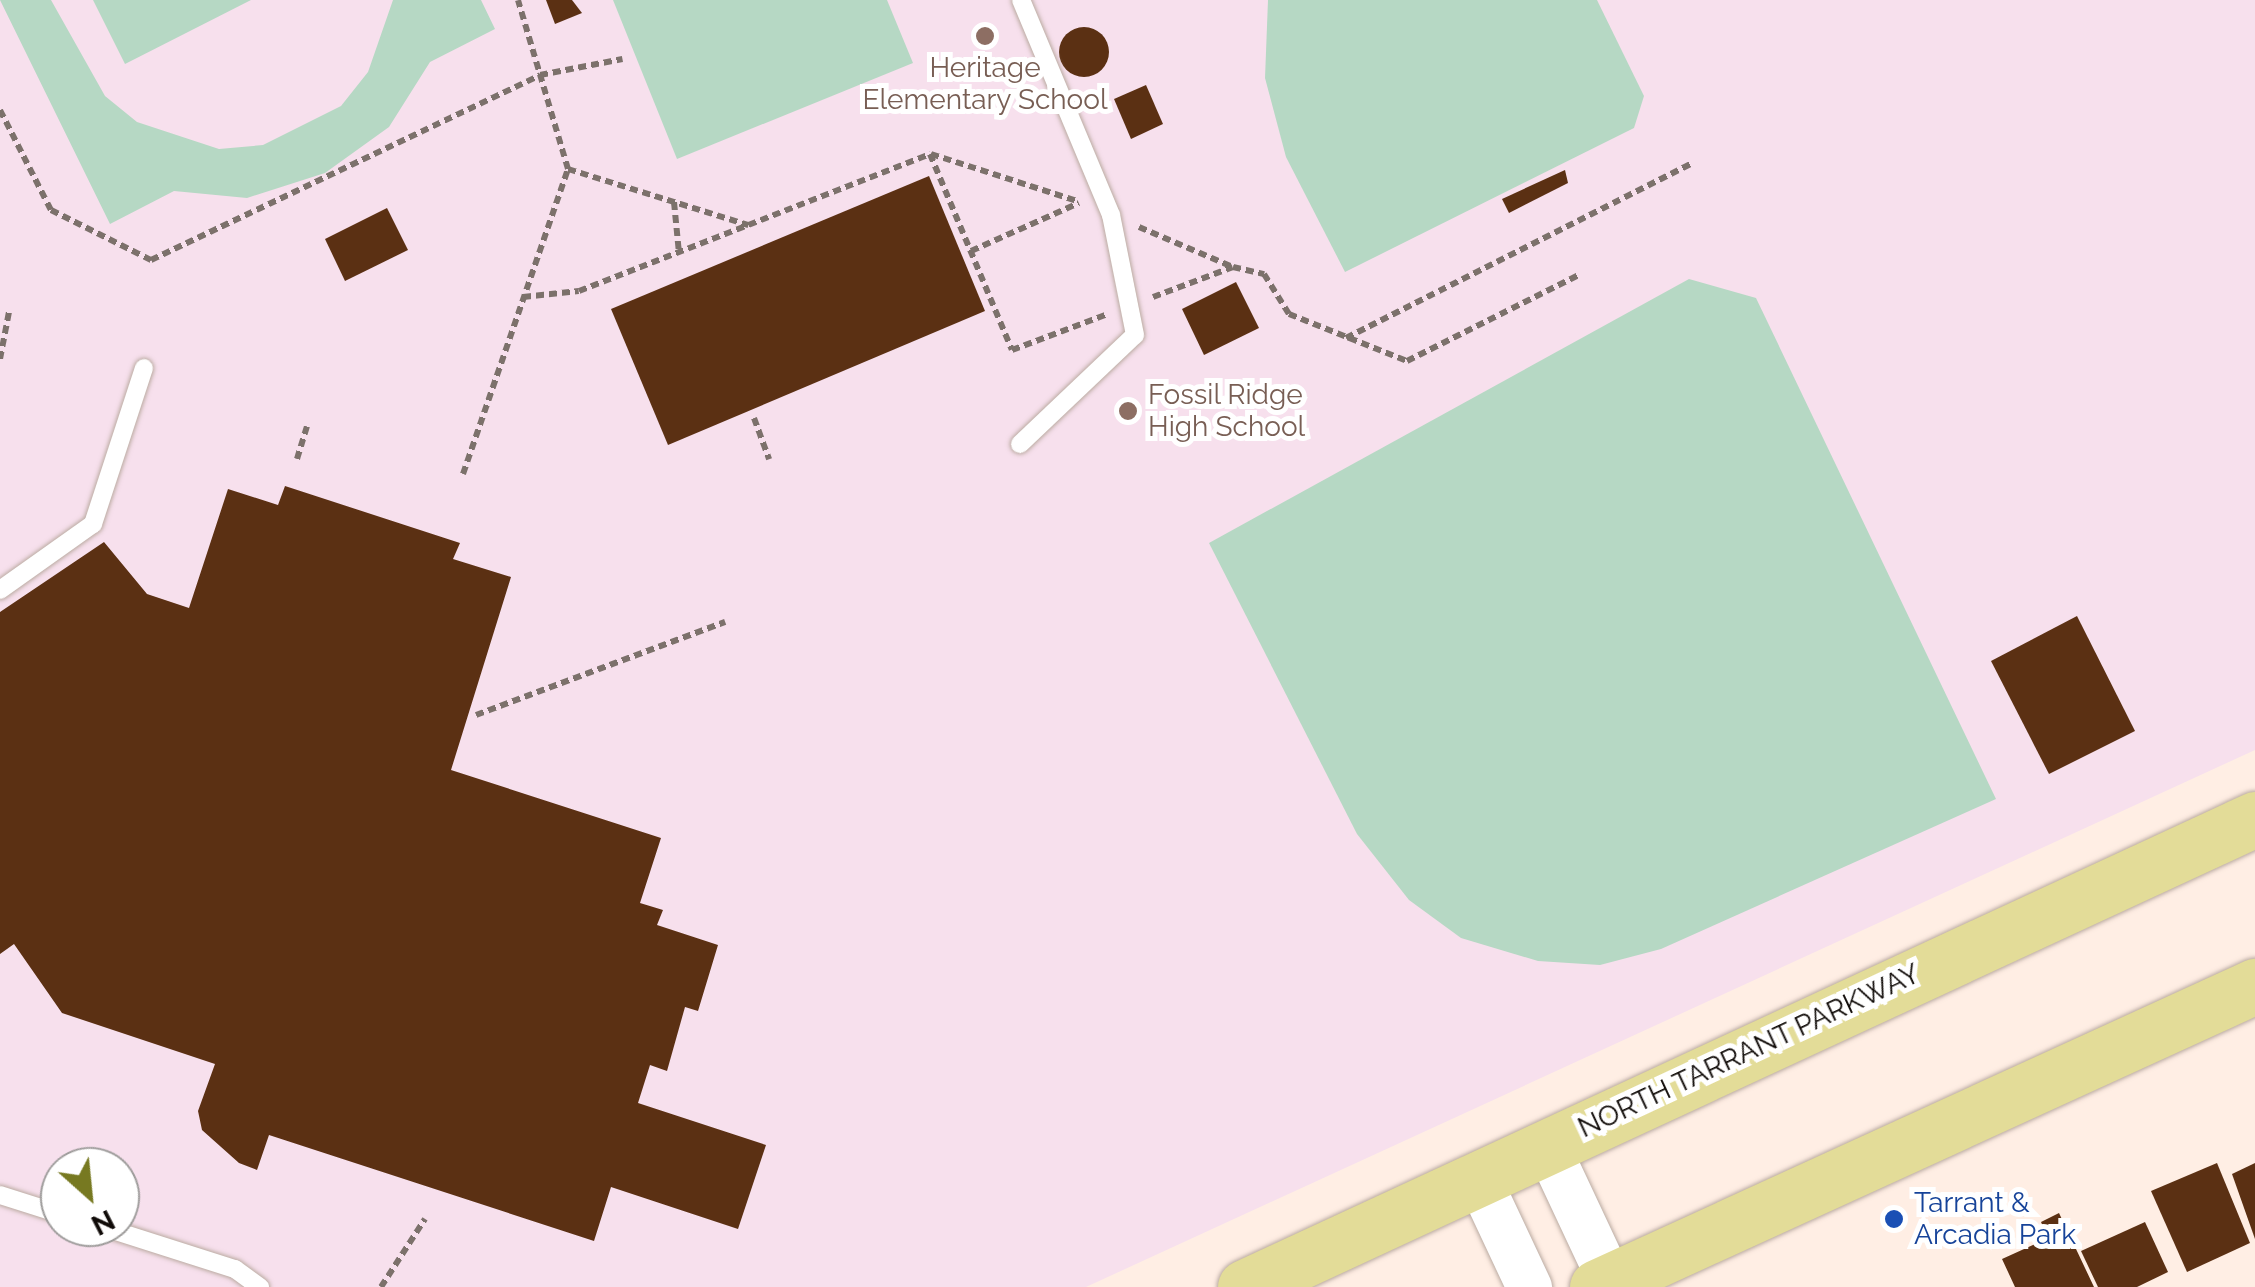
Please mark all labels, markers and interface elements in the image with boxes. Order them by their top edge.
marker: Heritage Elementary School [974,25,996,47]
place label: Heritage Elementary School [862,51,1108,117]
place label: Fossil Ridge High School [1148,378,1305,444]
marker: Fossil Ridge High School [1117,400,1139,422]
street label: NORTH TARRANT PARKWAY [1572,957,1926,1145]
north arrow [40,1147,140,1247]
place label: Tarrant & Arcadia Park [1914,1186,2076,1252]
text: N [86,1203,120,1242]
marker: Tarrant & Arcadia Park [1883,1208,1905,1230]

